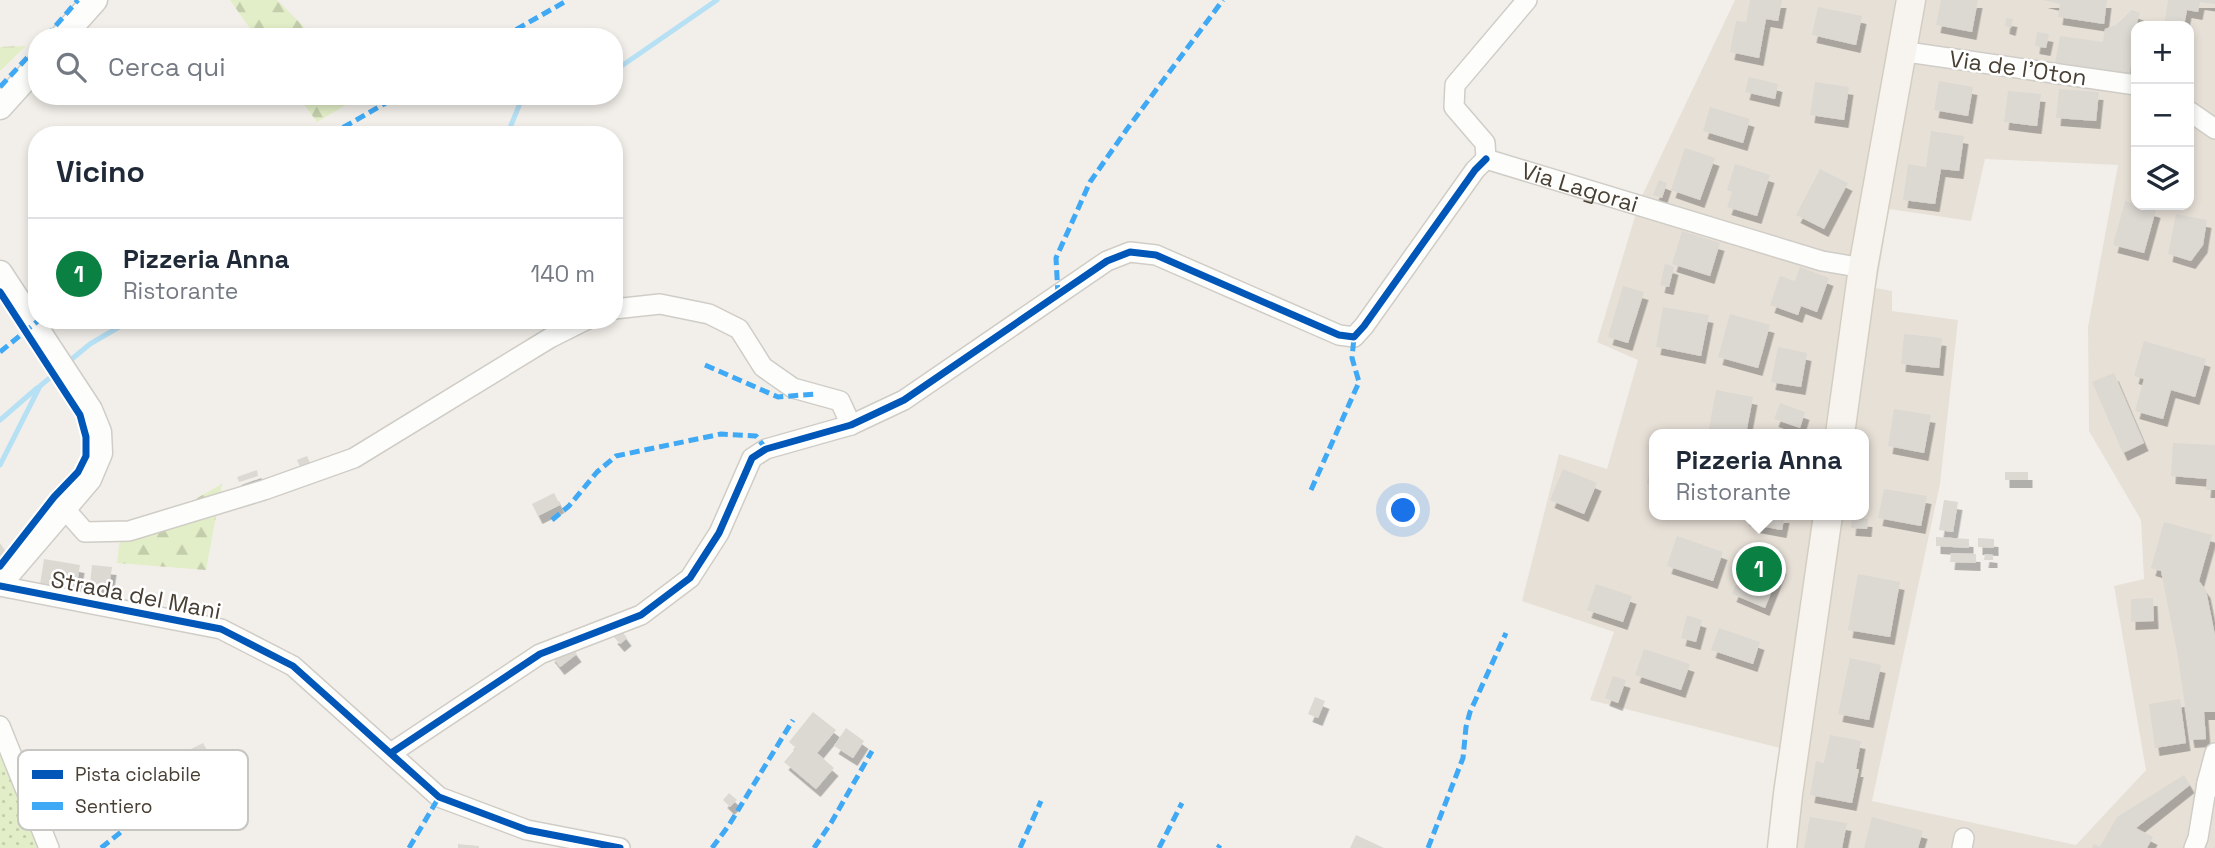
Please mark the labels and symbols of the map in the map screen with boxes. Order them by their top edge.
street label: Via de l'Oton [1947,44,2089,92]
street label: Via Lagorai [1518,156,1642,219]
your location [1386,493,1420,527]
pin: 1 [1736,543,1782,595]
street label: Strada del Mani [48,564,224,626]
legend [18,750,248,830]
text: Pista ciclabile [75,762,201,787]
text: Sentiero [75,794,152,819]

